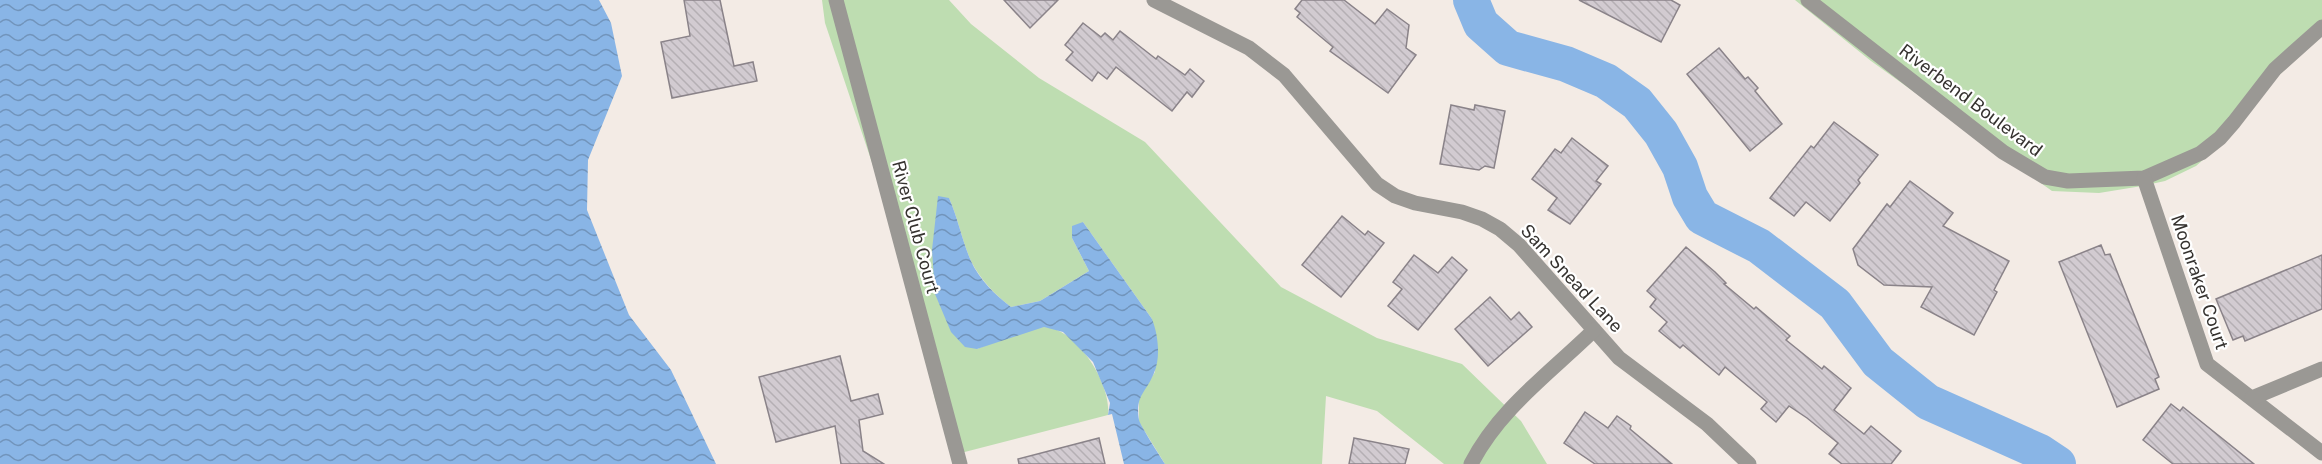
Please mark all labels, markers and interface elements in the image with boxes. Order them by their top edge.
street label: Riverbend Boulevard [1895,39,2047,161]
street label: River Club Court [888,158,944,296]
street label: Moonraker Court [2167,212,2233,352]
street label: Sam Snead Lane [1517,220,1627,336]

